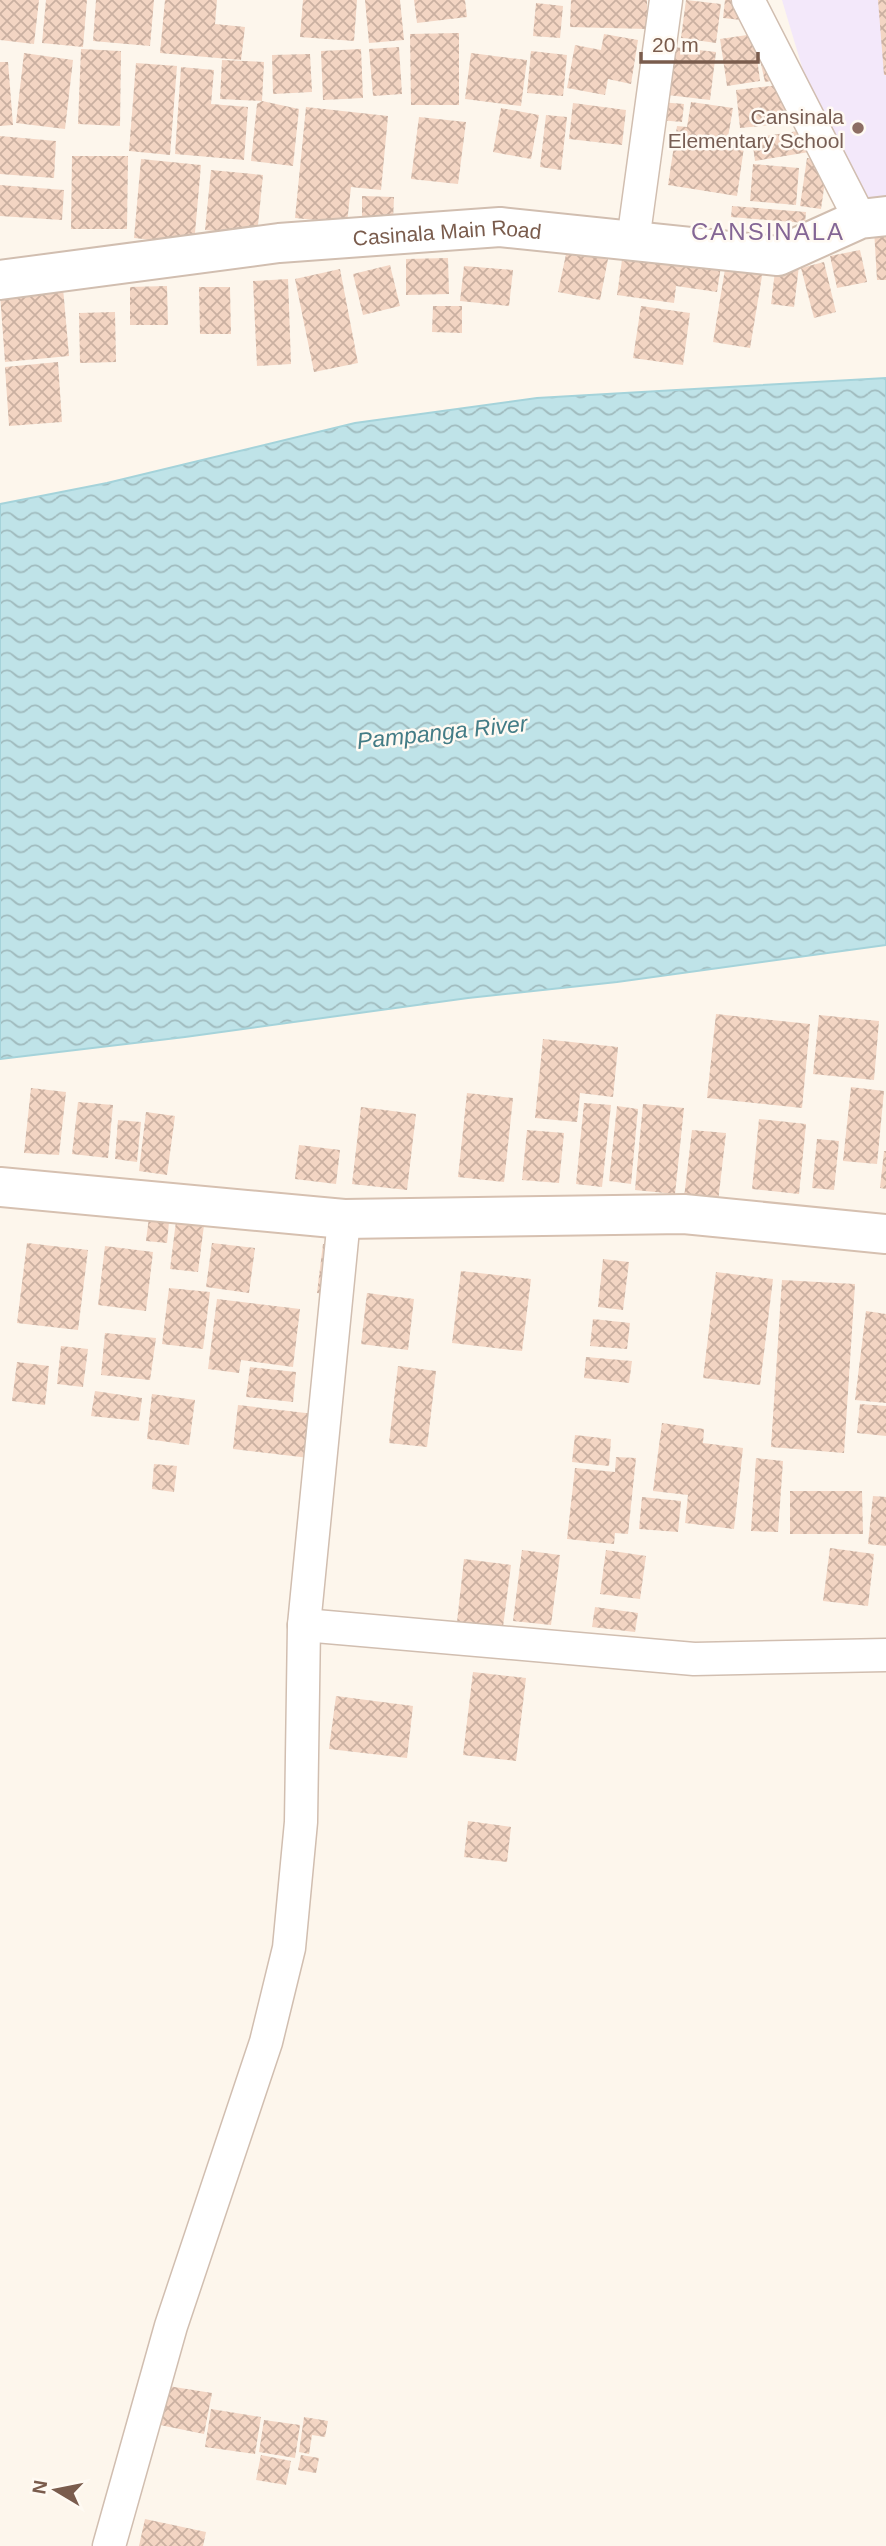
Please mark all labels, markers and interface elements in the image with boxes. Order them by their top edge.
scale bar [641,21,758,65]
text: 20 m [652,33,699,56]
place label: Cansinala Elementary School [668,105,844,152]
marker: Cansinala Elementary School [850,120,866,136]
street label: Casinala Main Road [352,215,543,249]
district label: CANSINALA [691,218,845,245]
water label: Pampanga River [355,710,530,754]
north arrow [21,2455,91,2525]
text: N [28,2479,51,2496]

